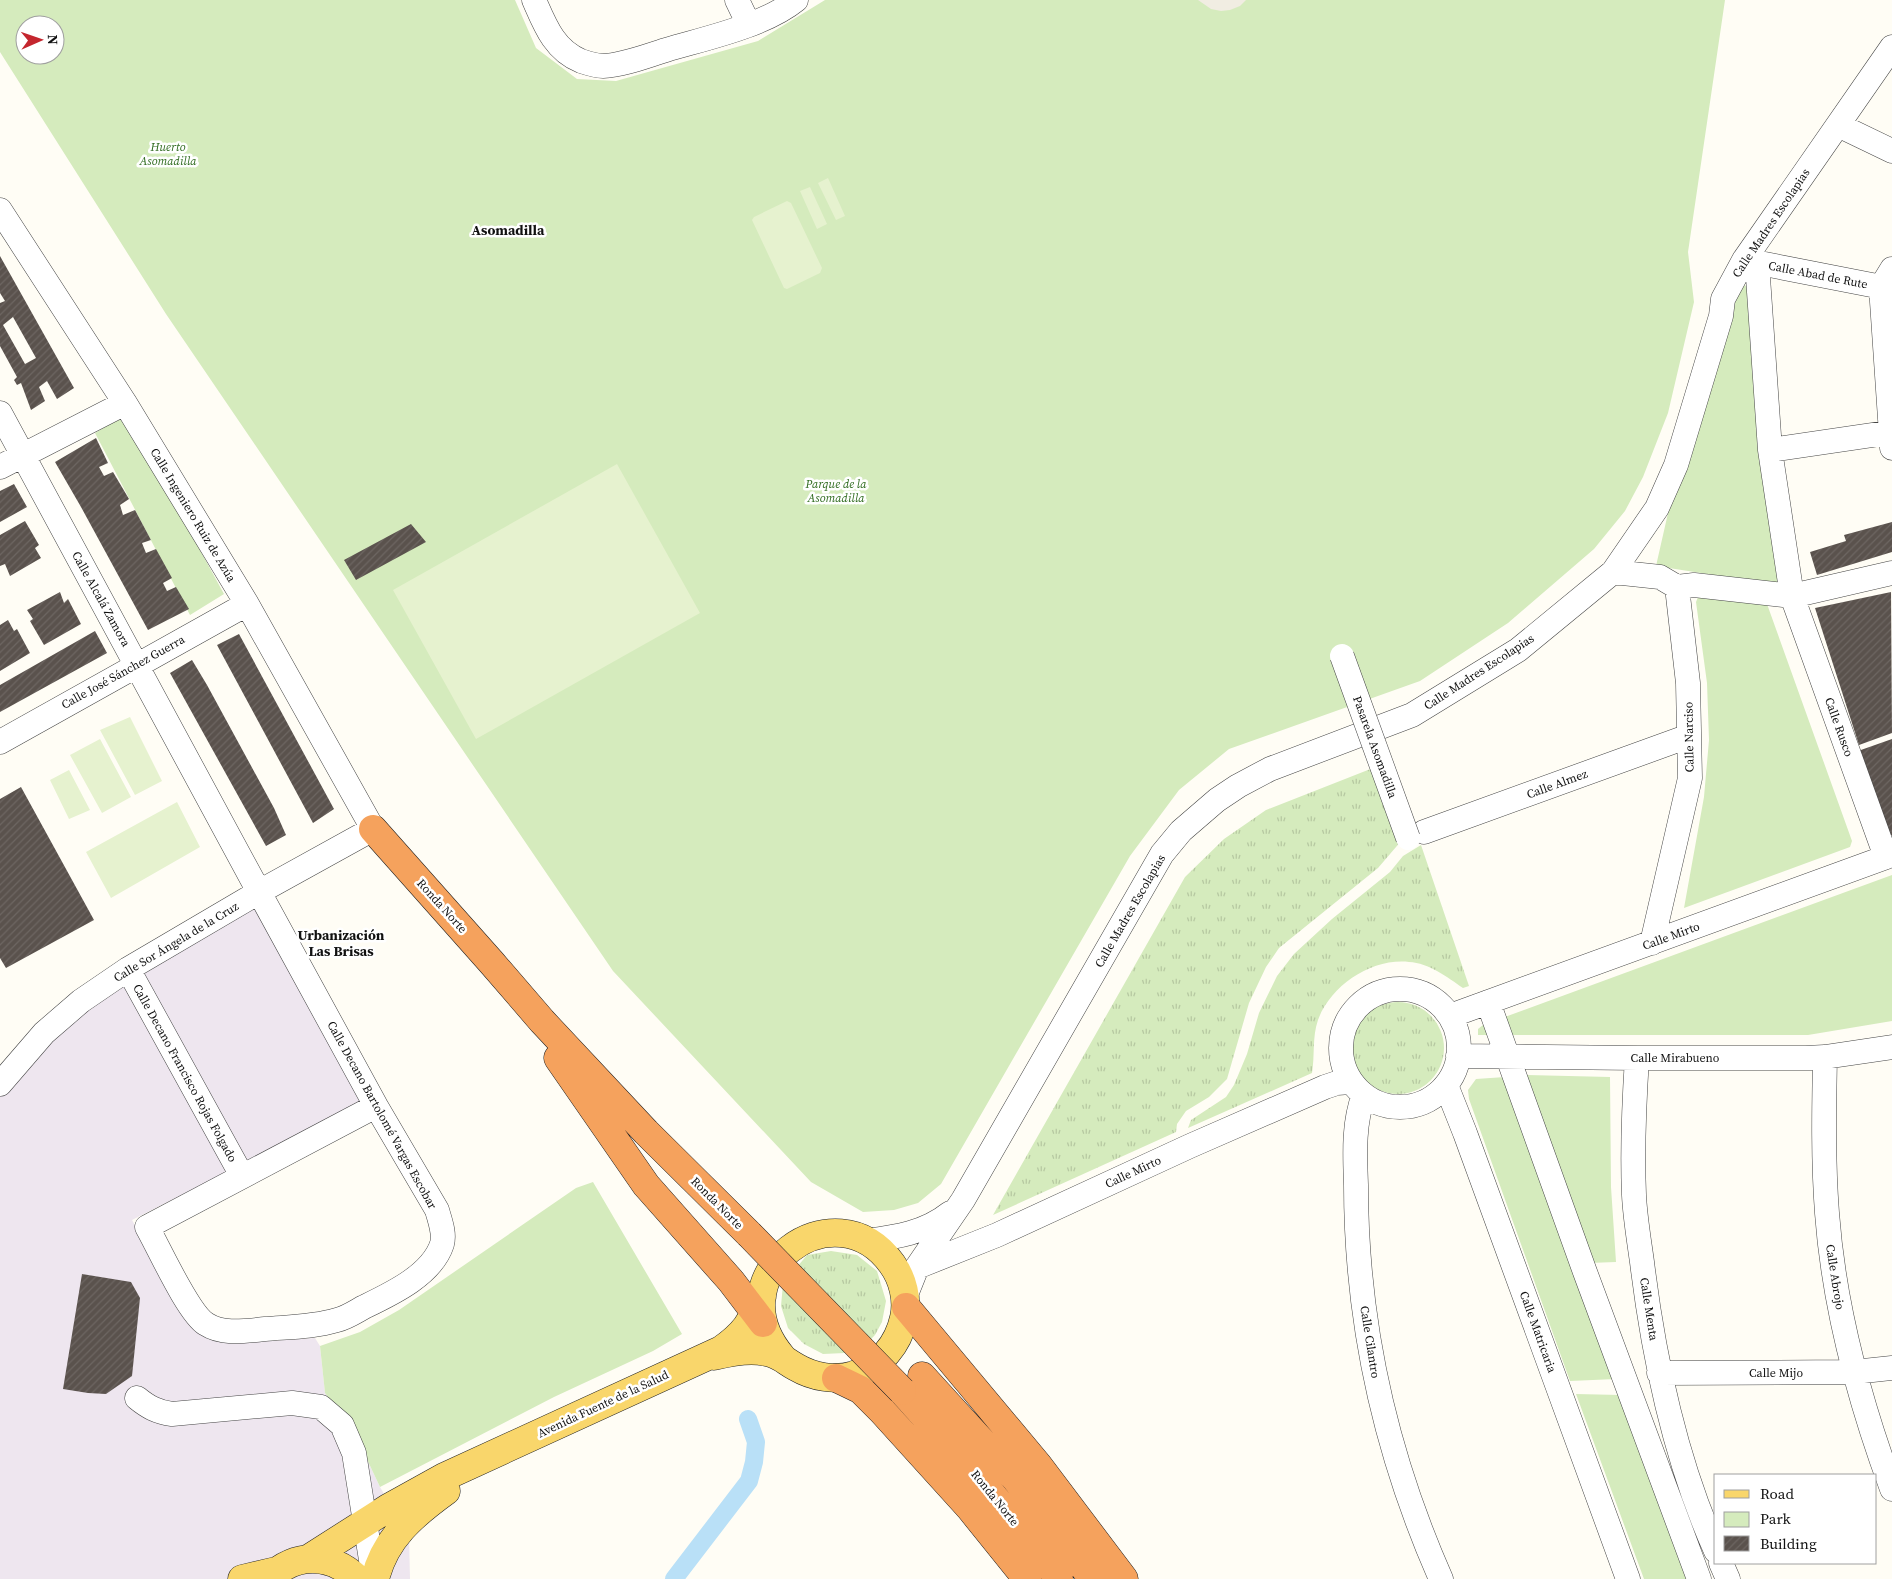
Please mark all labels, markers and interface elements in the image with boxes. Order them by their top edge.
north arrow [15,15,65,65]
text: N [43,34,63,45]
park label: Huerto Asomadilla [138,139,197,169]
street label: Calle Madres Escolapias [1728,165,1814,281]
district label: Asomadilla [472,220,545,240]
street label: Calle Abad de Rute [1767,258,1869,292]
street label: Calle Ingeniero Ruiz de Azúa [147,445,240,586]
park label: Parque de la Asomadilla [805,476,867,506]
street label: Calle Alcalá Zamora [68,548,134,650]
street label: Calle Madres Escolapias [1421,630,1537,714]
street label: Calle José Sánchez Guerra [58,631,188,713]
street label: Pasarela Asomadilla [1349,694,1401,801]
street label: Calle Rusco [1821,695,1857,759]
street label: Calle Narciso [1680,701,1698,772]
street label: Calle Almez [1524,765,1590,802]
street label: Calle Madres Escolapias [1091,851,1169,971]
street label: Ronda Norte [413,875,471,937]
street label: Calle Sor Ángela de la Cruz [110,898,242,986]
street label: Calle Mirto [1640,918,1702,954]
district label: Urbanización Las Brisas [298,925,385,961]
street label: Calle Decano Francisco Rojas Folgado [129,981,241,1165]
street label: Calle Decano Bartolomé Vargas Escobar [323,1018,441,1212]
street label: Calle Mirabueno [1631,1050,1720,1066]
street label: Calle Mirto [1102,1152,1164,1192]
street label: Ronda Norte [687,1173,747,1233]
street label: Calle Abrojo [1822,1243,1848,1311]
street label: Calle Menta [1636,1276,1662,1343]
street label: Calle Matricaria [1516,1289,1560,1376]
street label: Calle Cilantro [1356,1305,1384,1380]
street label: Calle Mijo [1749,1365,1803,1381]
street label: Avenida Fuente de la Salud [535,1366,671,1441]
street label: Ronda Norte [967,1467,1023,1529]
legend [1714,1474,1877,1564]
text: Road [1760,1483,1794,1504]
text: Park [1760,1508,1792,1529]
text: Building [1760,1533,1817,1554]

